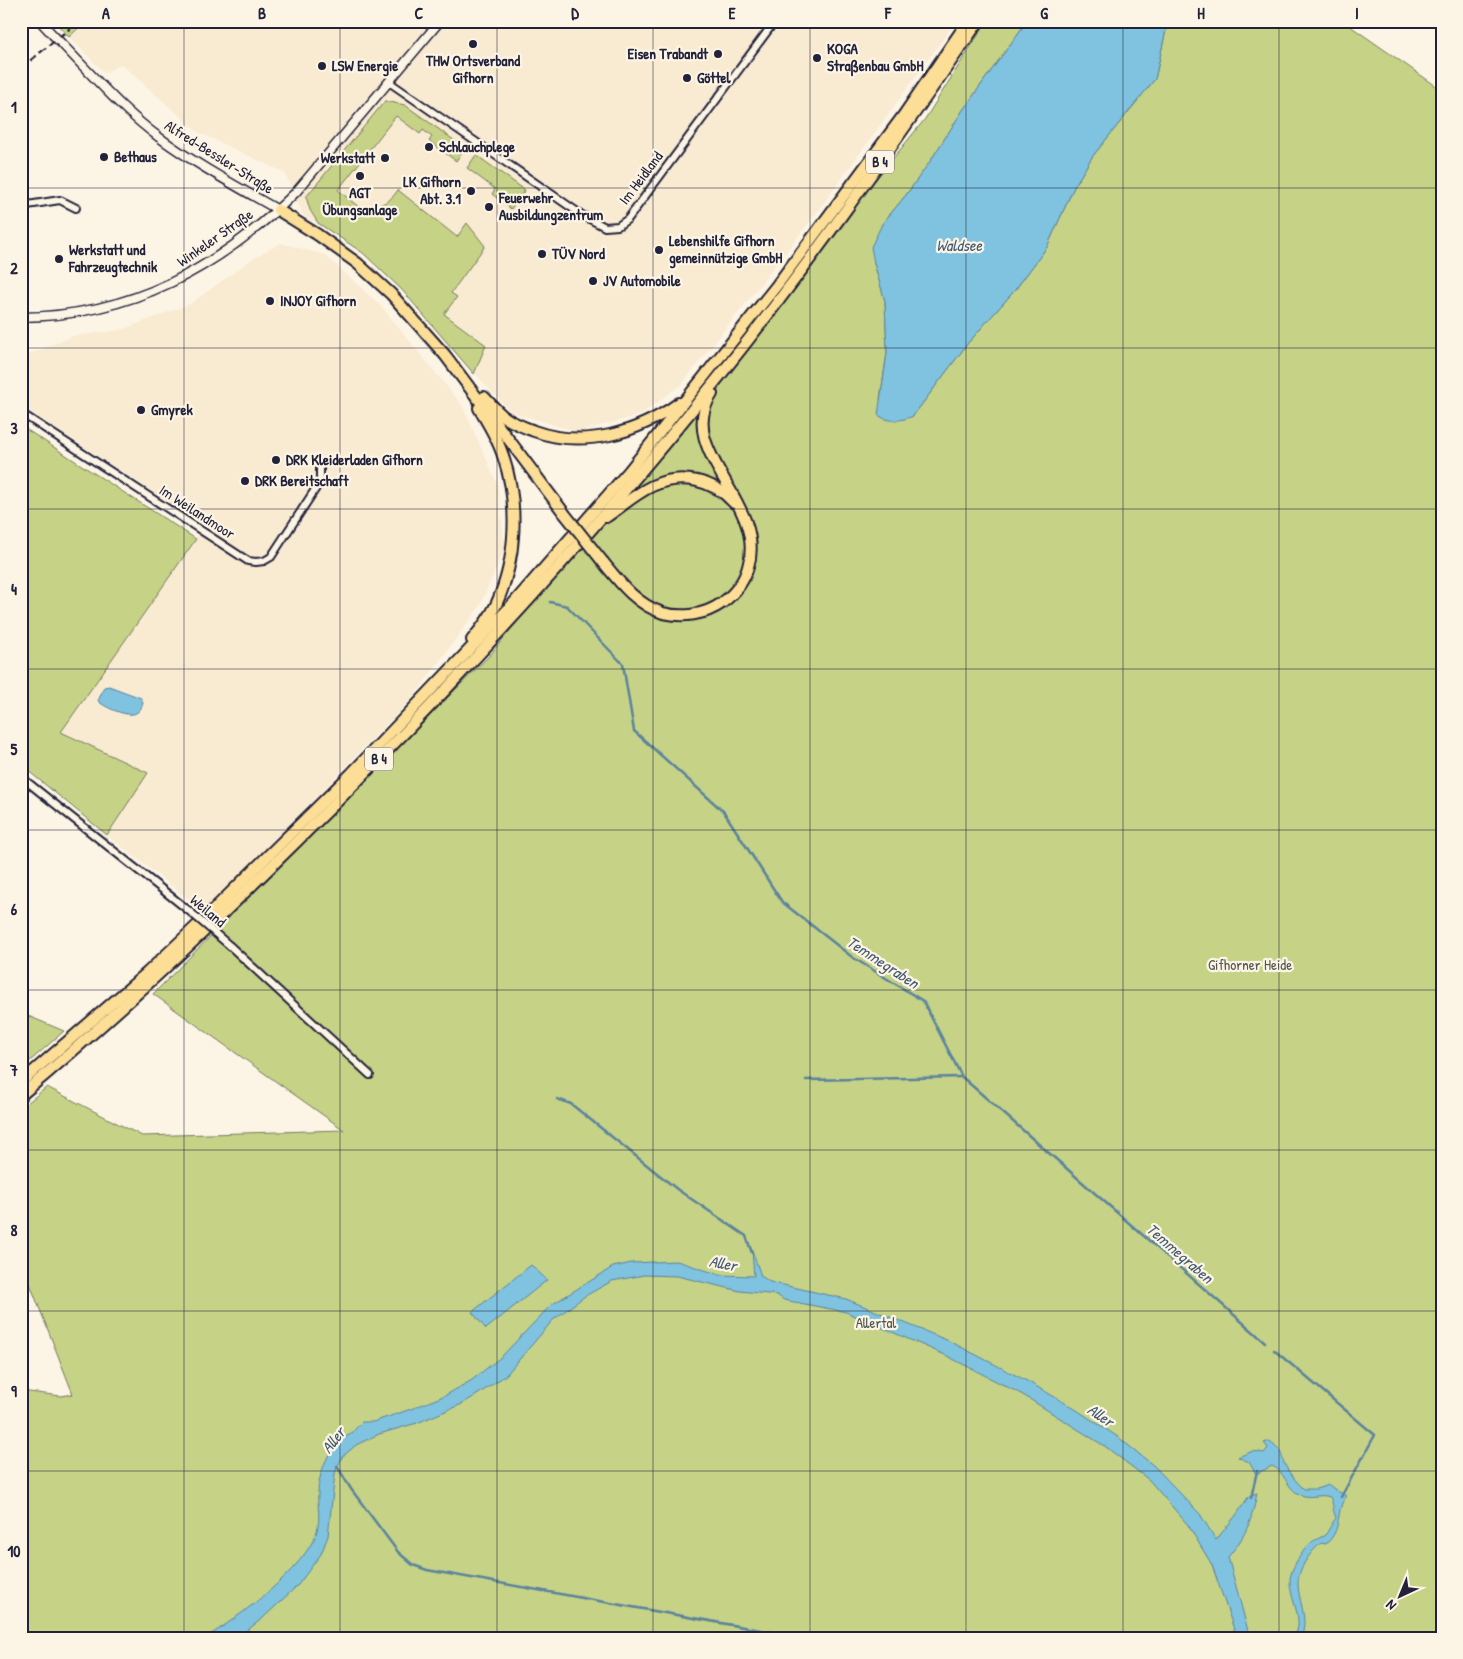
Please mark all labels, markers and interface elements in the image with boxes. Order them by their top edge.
text: A [102,2,110,24]
text: B [258,2,266,24]
text: C [415,2,424,24]
text: D [571,2,579,24]
text: E [728,2,736,24]
text: F [884,2,892,24]
text: G [1040,2,1048,24]
text: H [1197,2,1205,24]
text: I [1355,2,1359,24]
marker: THW Ortsverband Gifhorn [467,38,479,50]
place label: KOGA Straßenbau GmbH [827,38,924,77]
place label: Eisen Trabandt [628,43,709,64]
marker: Eisen Trabandt [712,48,724,60]
place label: THW Ortsverband Gifhorn [425,50,520,88]
marker: KOGA Straßenbau GmbH [811,52,823,64]
place label: LSW Energie [332,55,398,77]
marker: LSW Energie [316,60,328,72]
place label: Göttel [697,67,732,88]
marker: Göttel [681,72,693,84]
text: 1 [11,96,17,118]
street label: Alfred-Bessler-Straße [161,115,278,199]
place label: Schlauchplege [439,136,515,158]
marker: Schlauchplege [423,141,435,153]
place label: Bethaus [114,146,157,167]
place label: Werkstatt [321,147,376,168]
street label: Im Heidland [614,147,668,209]
road number: B 4 [866,150,894,173]
marker: Bethaus [98,151,110,163]
marker: Werkstatt [379,152,391,164]
marker: AGT Übungsanlage [354,170,366,182]
place label: LK Gifhorn Abt. 3.1 [403,171,462,209]
place label: AGT Übungsanlage [323,182,397,221]
marker: LK Gifhorn Abt. 3.1 [465,185,477,197]
place label: Feuerwehr Ausbildungzentrum [498,187,603,226]
marker: Feuerwehr Ausbildungzentrum [483,201,495,213]
street label: Winkeler Straße [172,204,257,272]
place label: Lebenshilfe Gifhorn gemeinnützige GmbH [669,230,782,269]
water label: Waldsee [936,234,982,256]
place label: Werkstatt und Fahrzeugtechnik [68,239,158,278]
place label: TÜV Nord [551,243,605,264]
marker: Lebenshilfe Gifhorn gemeinnützige GmbH [653,244,665,256]
marker: TÜV Nord [536,248,548,260]
marker: Werkstatt und Fahrzeugtechnik [53,253,65,265]
text: 2 [10,257,18,279]
place label: JV Automobile [603,270,681,291]
marker: JV Automobile [587,275,599,287]
place label: INJOY Gifhorn [280,290,357,311]
marker: INJOY Gifhorn [264,295,276,307]
place label: Gmyrek [151,399,193,421]
marker: Gmyrek [135,404,147,416]
text: 3 [10,417,18,439]
place label: DRK Kleiderladen Gifhorn [286,449,423,470]
marker: DRK Kleiderladen Gifhorn [270,454,282,466]
place label: DRK Bereitschaft [255,470,349,491]
marker: DRK Bereitschaft [239,475,251,487]
street label: Im Weilandmoor [155,479,239,544]
text: 4 [11,578,17,600]
text: 5 [11,738,18,760]
road number: B 4 [365,748,393,771]
street label: Weiland [186,889,231,932]
text: 6 [11,898,18,920]
water label: Temmegraben [843,931,925,994]
park label: Gifhorner Heide [1208,954,1292,975]
text: 7 [9,1059,18,1081]
water label: Temmegraben [1142,1218,1219,1289]
text: 8 [11,1219,18,1241]
water label: Aller [708,1250,740,1277]
park label: Allertal [856,1312,896,1333]
text: 9 [11,1380,17,1402]
water label: Aller [1084,1398,1120,1433]
water label: Aller [316,1421,351,1458]
text: 10 [8,1540,20,1562]
north arrow [1376,1572,1426,1622]
text: N [1381,1596,1400,1615]

